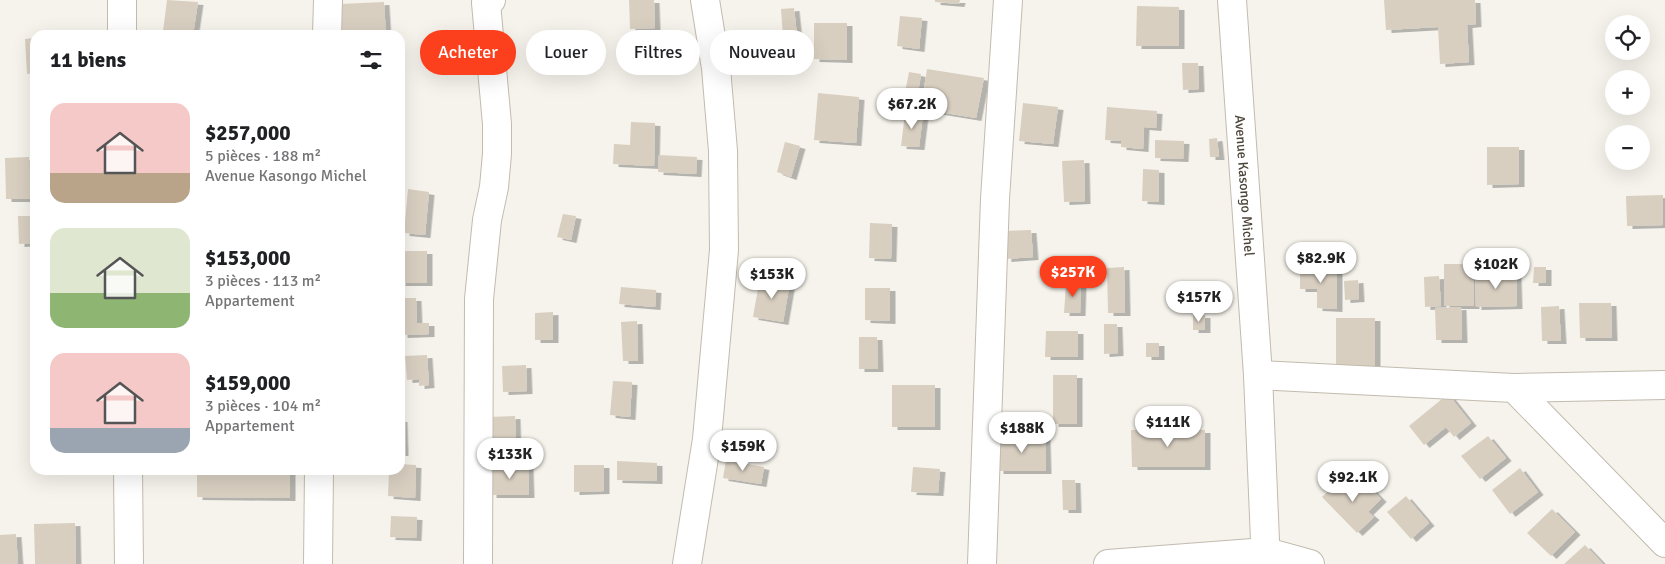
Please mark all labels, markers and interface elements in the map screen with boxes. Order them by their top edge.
map controls [1605,15,1650,170]
button: locate [1605,15,1650,60]
chip: Acheter [420,30,516,75]
chip: Louer [526,30,606,75]
chip: Filtres [616,30,700,75]
chip: Nouveau [710,30,814,75]
icon: filters [357,46,385,74]
text: 11 biens [50,47,126,73]
button: + [1605,70,1650,115]
pin: $67.2K [871,88,953,130]
text: $67.2K [887,94,937,114]
street label: Avenue Kasongo Michel [1231,114,1258,257]
text: $257,000 [205,120,291,146]
icon: home [90,123,150,183]
button: − [1605,125,1650,170]
text: 5 pièces · 188 m² [205,146,321,166]
text: Avenue Kasongo Michel [205,166,367,186]
pin: $82.9K [1280,242,1362,284]
text: $153,000 [205,245,291,271]
icon: home [90,248,150,308]
text: $82.9K [1296,248,1346,268]
pin: $102K [1461,248,1531,290]
text: $102K [1474,254,1518,274]
pin: $257K [1038,256,1108,298]
pin: $153K [737,258,807,300]
text: $257K [1051,262,1095,282]
text: $153K [750,264,794,284]
text: 3 pièces · 113 m² [205,271,321,291]
pin: $157K [1164,280,1234,323]
text: $157K [1177,287,1221,307]
text: Appartement [205,291,295,311]
text: $159,000 [205,370,291,396]
icon: home [90,373,150,433]
text: 3 pièces · 104 m² [205,396,321,416]
pin: $111K [1133,406,1203,448]
pin: $188K [987,412,1057,454]
text: $111K [1146,412,1190,432]
text: Appartement [205,416,295,436]
text: $188K [1000,418,1044,438]
pin: $159K [708,430,778,472]
text: $159K [721,436,765,456]
pin: $133K [475,438,545,480]
text: $133K [488,444,532,464]
pin: $92.1K [1312,460,1394,503]
text: $92.1K [1328,467,1378,487]

